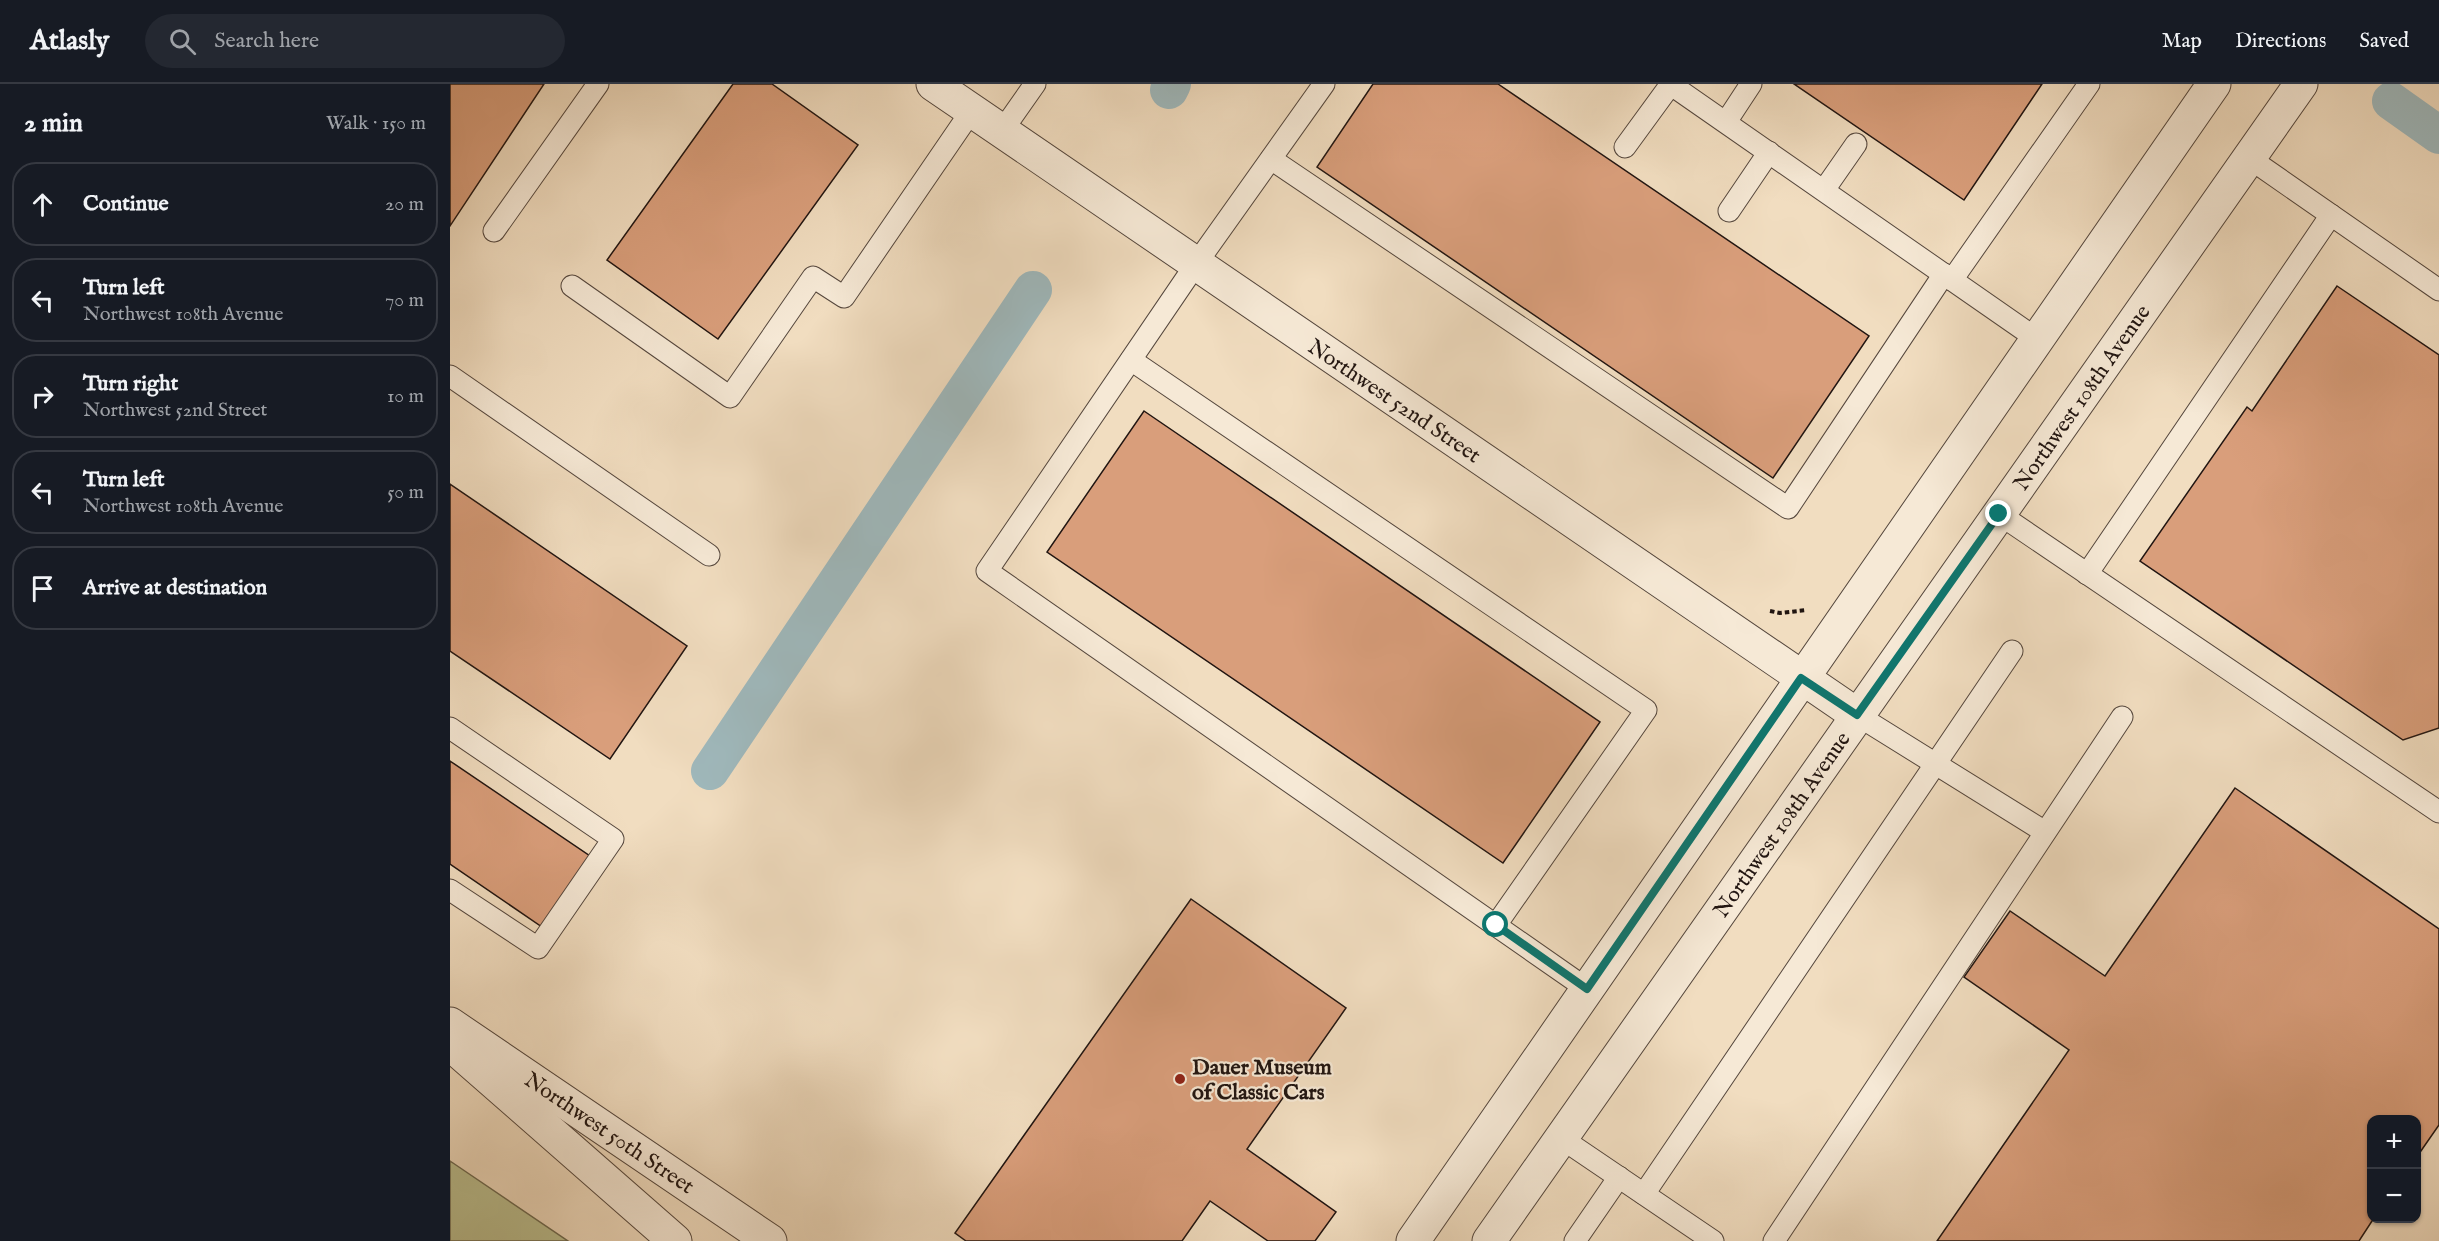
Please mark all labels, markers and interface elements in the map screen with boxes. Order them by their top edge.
search box [145,14,565,68]
text: Atlasly [30,24,109,59]
icon: search [166,25,199,58]
text: Search here [214,27,319,55]
text: Map [2162,28,2202,55]
text: Directions [2235,28,2326,55]
text: Saved [2359,28,2409,55]
text: 2 min [24,107,83,140]
text: Walk · 150 m [326,111,426,136]
icon: ahead [26,188,59,221]
text: Continue [83,190,169,218]
text: 20 m [385,192,424,217]
text: Turn left [83,274,165,302]
icon: left [26,284,59,317]
text: 70 m [385,288,424,313]
street label: Northwest 108th Avenue [2008,300,2157,497]
text: Northwest 108th Avenue [83,302,284,327]
street label: Northwest 52nd Street [1302,333,1486,470]
text: Turn right [83,370,178,398]
icon: right [26,380,59,413]
text: 10 m [387,384,424,409]
text: Northwest 52nd Street [83,398,267,423]
text: Turn left [83,466,165,494]
icon: left [26,476,59,509]
text: 50 m [387,480,424,505]
text: Northwest 108th Avenue [83,494,284,519]
route end [1985,500,2011,526]
icon: arrive [26,572,59,605]
text: Arrive at destination [83,574,267,602]
street label: Northwest 108th Avenue [1708,727,1857,924]
route start [1482,911,1508,937]
place label: Dauer Museum of Classic Cars [1192,1054,1332,1107]
street label: Northwest 50th Street [518,1066,700,1201]
marker: Dauer Museum of Classic Cars [1173,1072,1187,1086]
map controls [2367,1115,2421,1223]
button: + [2367,1115,2421,1169]
button: − [2367,1169,2421,1223]

